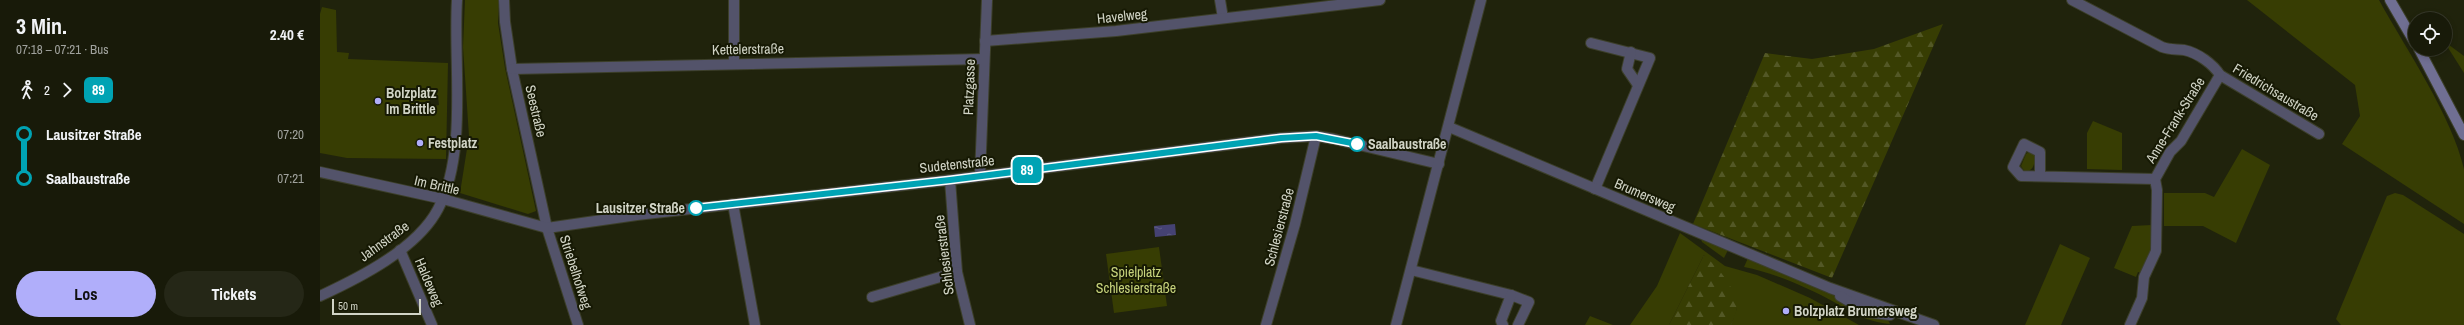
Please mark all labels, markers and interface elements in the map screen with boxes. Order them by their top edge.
street label: Havelweg [1096,4,1149,28]
text: 3 Min. [16,11,67,41]
map controls [2408,12,2452,56]
button: locate [2408,12,2452,56]
text: 2.40 € [270,24,304,45]
street label: Kettelerstraße [712,39,784,59]
text: 07:18 – 07:21 · Bus [16,41,108,58]
street label: Platzgasse [959,59,979,115]
street label: Friedrichsaustraße [2230,59,2322,125]
street label: Anne-Frank-Straße [2141,74,2209,167]
icon: walk [16,79,38,101]
icon: forward [56,79,78,101]
text: 89 [92,81,105,99]
text: 2 [44,82,50,99]
street label: Seestraße [521,83,551,139]
place label: Bolzplatz Im Brittle [386,84,437,118]
marker: Bolzplatz Im Brittle [373,96,383,106]
text: Lausitzer Straße [46,124,142,145]
text: 07:20 [277,126,304,143]
place label: Festplatz [428,134,477,152]
place label: Saalbaustraße [1368,135,1446,153]
marker: Saalbaustraße [1349,136,1365,152]
marker: Festplatz [415,138,425,148]
street label: Sudetenstraße [919,151,995,177]
line badge: 89 [1009,157,1045,183]
text: 89 [1021,161,1033,179]
text: Saalbaustraße [46,168,130,189]
text: 07:21 [277,170,304,187]
street label: Im Brittle [413,171,461,199]
street label: Brumersweg [1612,174,1679,216]
street label: Schlesierstraße [1260,186,1298,268]
place label: Lausitzer Straße [596,199,685,217]
marker: Lausitzer Straße [688,200,704,216]
street label: Schlesierstraße [930,214,958,296]
street label: Jahnstraße [355,217,413,265]
street label: Striebelhofweg [556,233,597,312]
street label: Haldeweg [411,255,447,310]
park label: Spielplatz Schlesierstraße [1096,263,1176,297]
button: Los [16,271,156,317]
button: Tickets [164,271,304,317]
scale bar [332,297,421,316]
text: 50 m [338,299,358,313]
place label: Bolzplatz Brumersweg [1794,302,1917,320]
marker: Bolzplatz Brumersweg [1781,306,1791,316]

